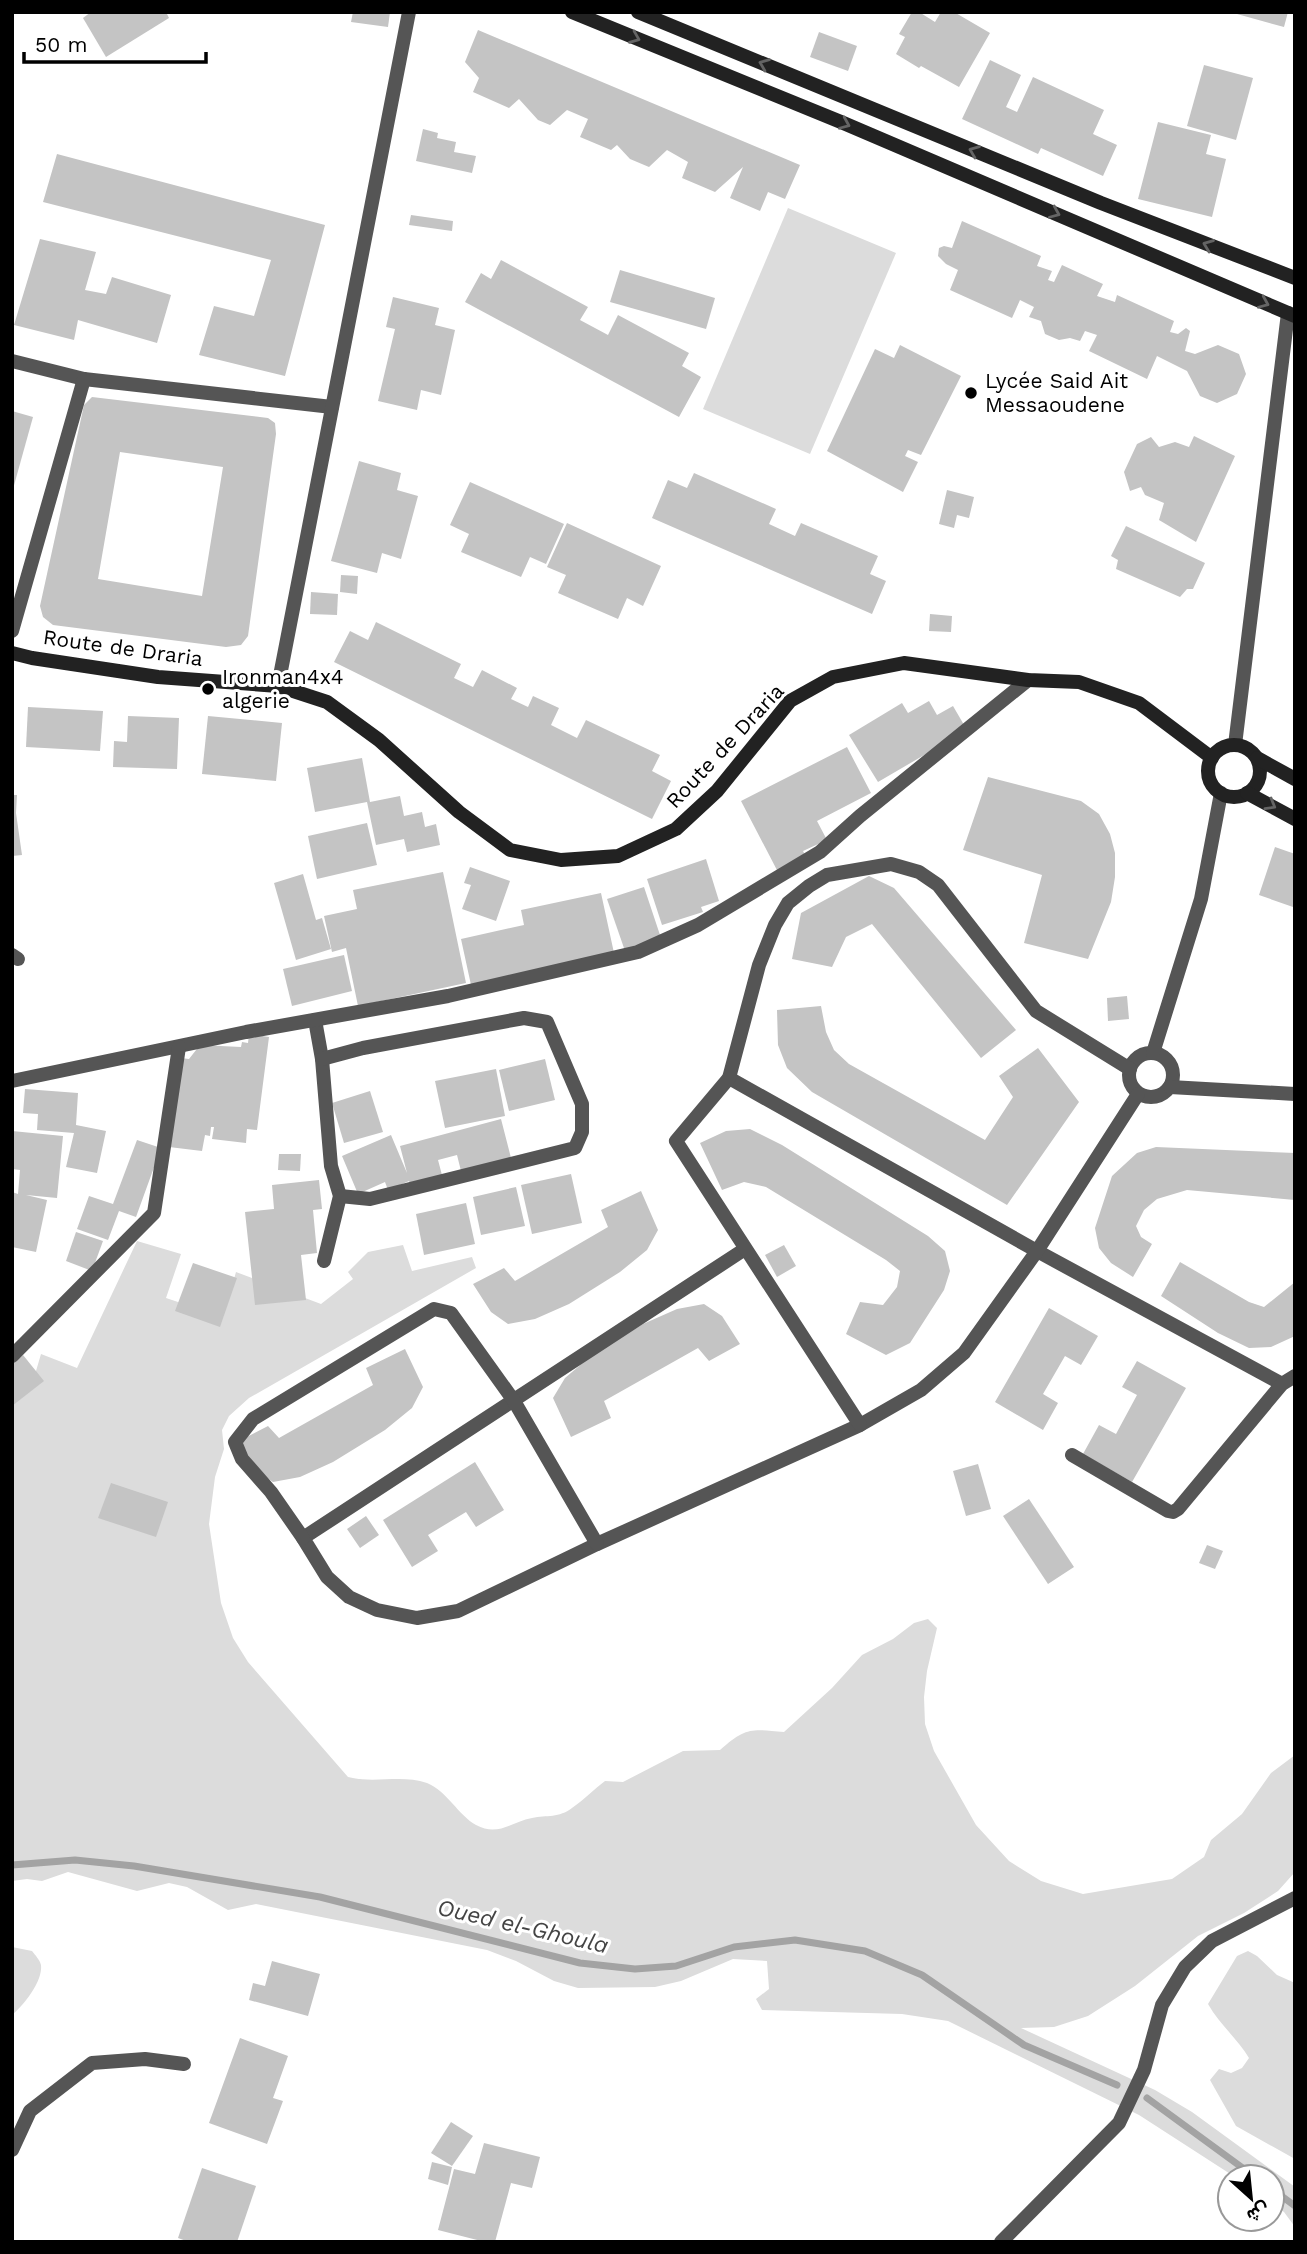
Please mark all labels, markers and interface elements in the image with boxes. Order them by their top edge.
scale bar [24,21,206,65]
one-way arrow [627,30,640,44]
text: 50 m [35,32,87,57]
one-way arrow [759,59,771,73]
one-way arrow [838,116,851,130]
one-way arrow [969,145,982,159]
one-way arrow [1048,205,1060,219]
one-way arrow [1203,239,1215,253]
one-way arrow [1256,295,1269,309]
place label: Lycée Said Ait Messaoudene [985,368,1128,417]
marker: Lycée Said Ait Messaoudene [963,385,979,401]
street label: Route de Draria [42,624,205,671]
place label: Ironman4x4 algerie [222,664,344,713]
street label: Route de Draria [661,678,789,813]
marker: Ironman4x4 algerie [200,681,216,697]
one-way arrow [1264,797,1277,810]
water label: Oued el-Ghoula [435,1894,611,1959]
north arrow [1216,2163,1286,2233]
text: ش [1243,2197,1274,2228]

